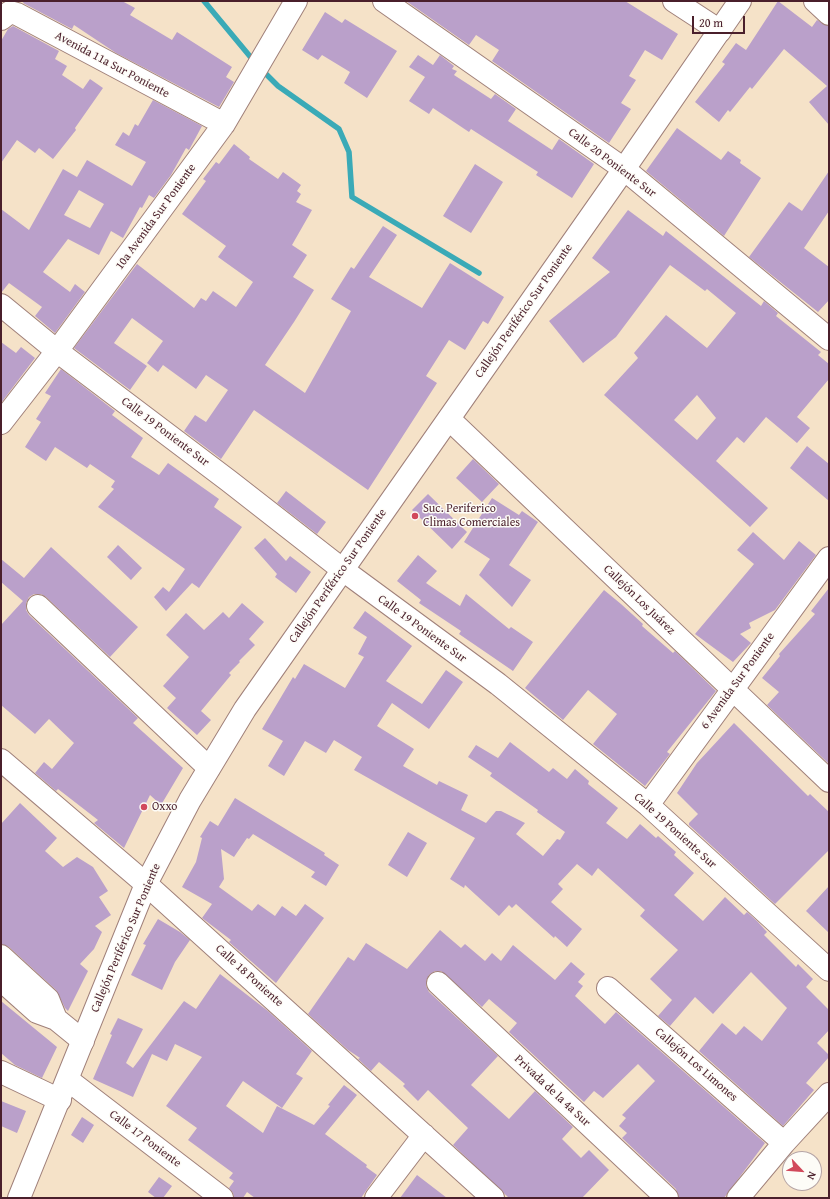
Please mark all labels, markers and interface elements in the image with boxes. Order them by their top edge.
scale bar [694,8,747,34]
text: 20 m [699,14,723,31]
street label: Avenida 11a Sur Poniente [52,29,172,101]
street label: Calle 20 Poniente Sur [565,125,659,201]
street label: 10a Avenida Sur Poniente [113,161,199,273]
street label: Callejón Periférico Sur Poniente [472,241,576,381]
street label: Calle 19 Poniente Sur [118,394,212,470]
place label: Suc. Periferico Climas Comerciales [423,502,520,530]
street label: Callejón Periférico Sur Poniente [286,506,390,646]
marker: Suc. Periferico Climas Comerciales [410,511,420,521]
street label: Callejón Los Juárez [600,562,678,638]
street label: Calle 19 Poniente Sur [375,592,469,666]
street label: 6 Avenida Sur Poniente [698,630,778,732]
street label: Calle 19 Poniente Sur [631,790,719,872]
place label: Oxxo [152,800,177,814]
marker: Oxxo [139,802,149,812]
street label: Callejón Periférico Sur Poniente [88,861,164,1015]
street label: Calle 18 Poniente [212,942,286,1010]
street label: Callejón Los Limones [652,1025,740,1105]
street label: Privada de la 4a Sur [511,1052,593,1130]
street label: Calle 17 Poniente [106,1107,184,1171]
north arrow [782,1151,822,1191]
text: N [803,1169,821,1183]

